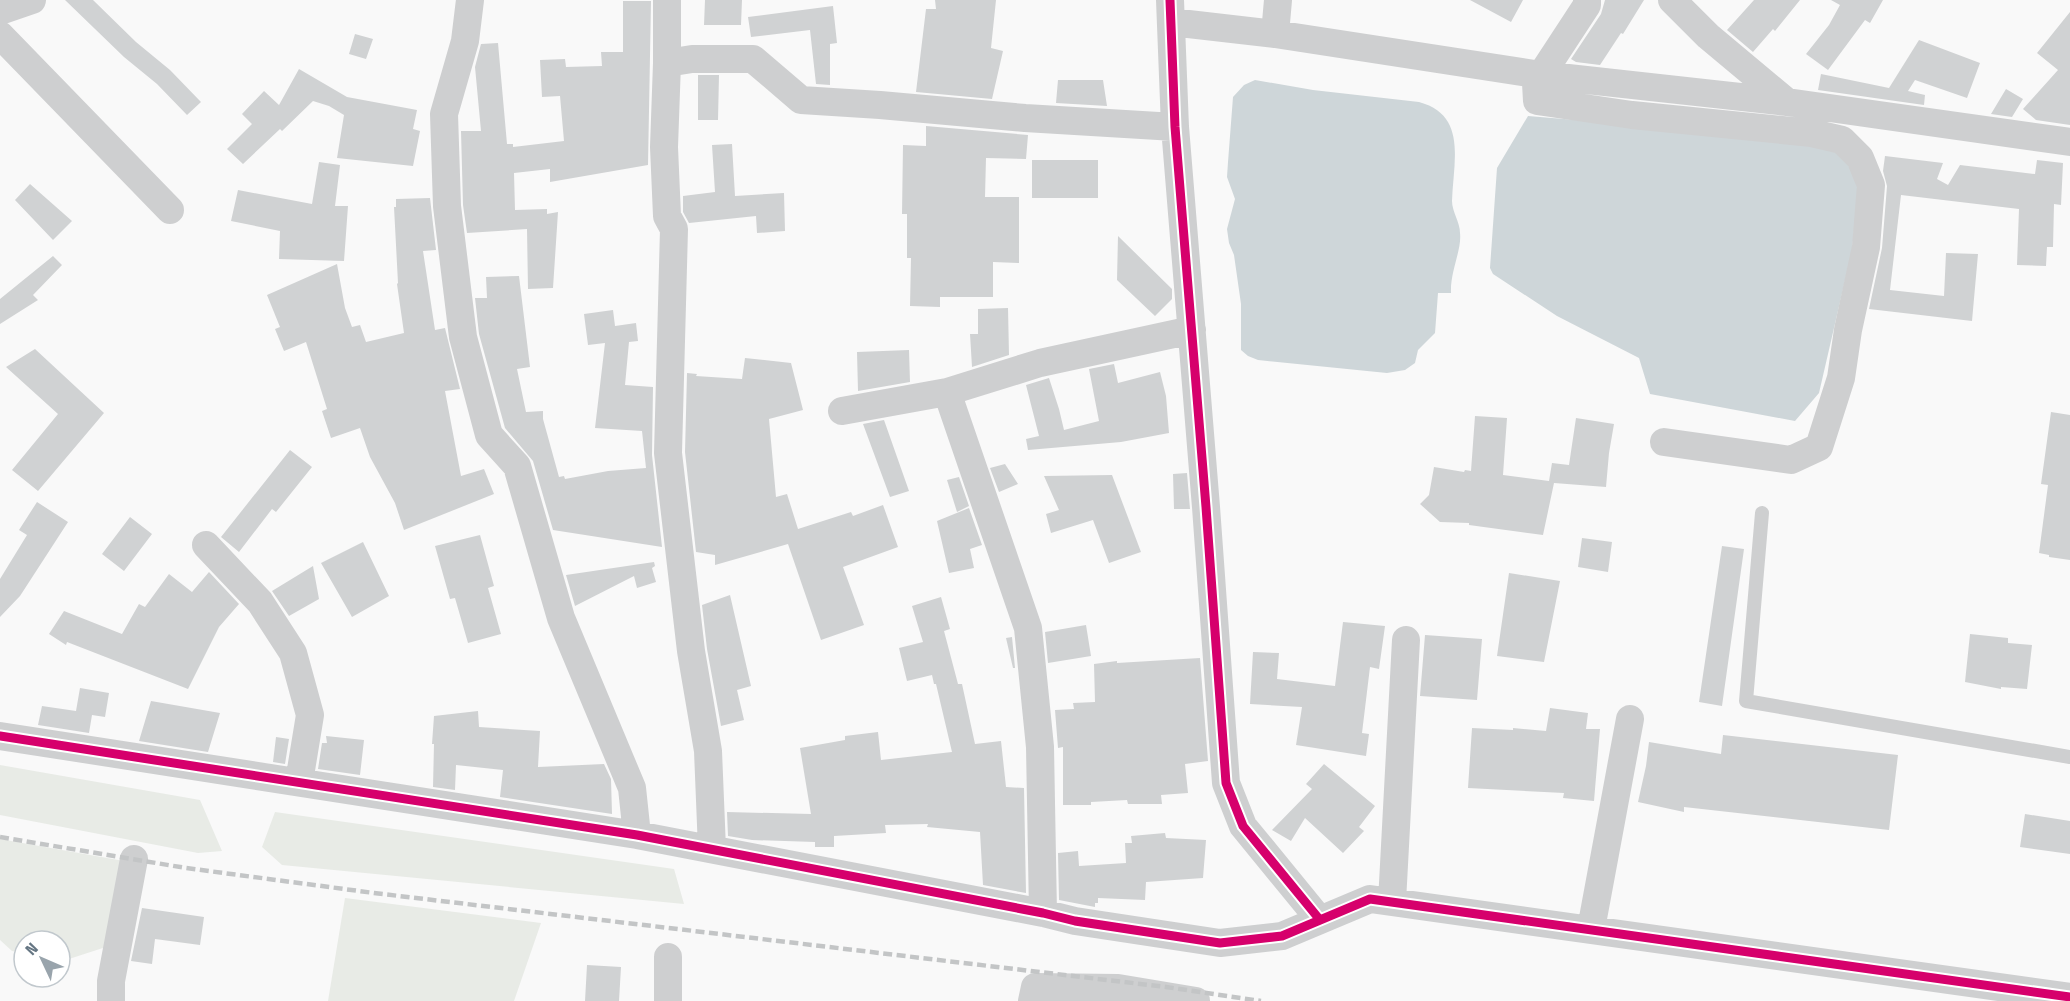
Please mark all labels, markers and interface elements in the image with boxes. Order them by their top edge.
north arrow [12,929,72,989]
text: N [21,939,42,959]

